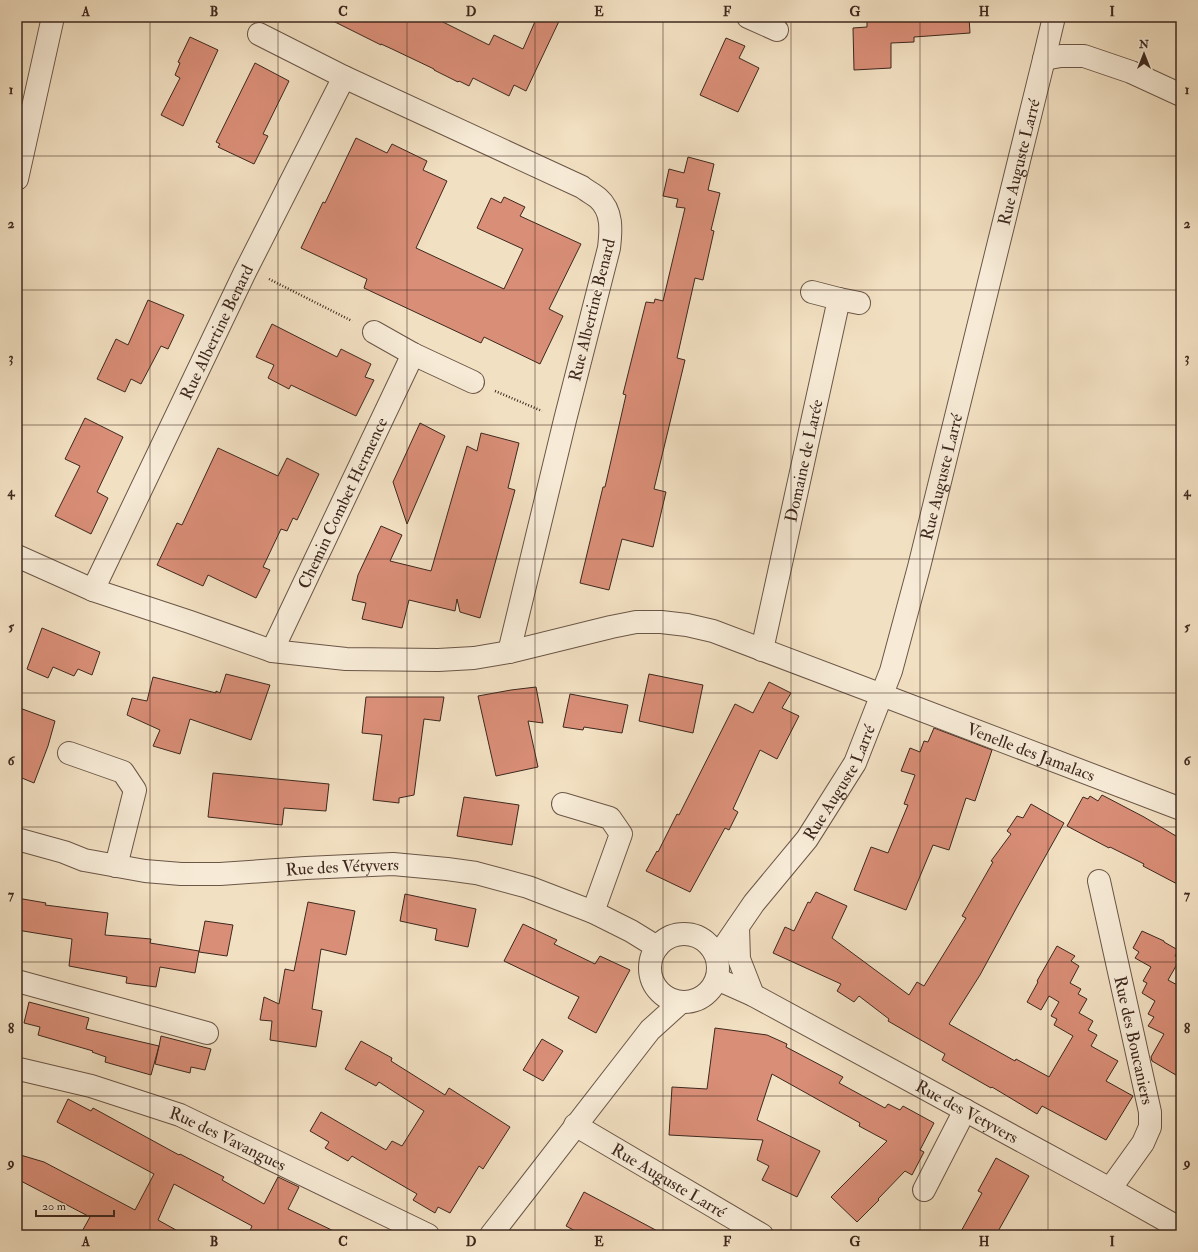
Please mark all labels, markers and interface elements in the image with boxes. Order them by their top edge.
text: A [81,4,91,20]
text: B [210,4,218,20]
text: C [338,4,348,20]
text: D [466,4,477,20]
text: E [594,4,604,20]
text: F [723,4,732,20]
text: G [850,4,861,20]
text: H [979,4,990,20]
text: I [1109,4,1115,20]
north arrow [1124,34,1164,74]
text: N [1138,38,1150,51]
text: 1 [9,82,14,98]
text: 1 [1185,82,1190,98]
street label: Rue Auguste Larré [993,96,1045,227]
text: 2 [8,216,15,232]
text: 2 [1184,216,1191,232]
street label: Rue Albertine Benard [564,236,620,384]
street label: Rue Albertine Benard [175,261,258,403]
text: 3 [9,350,14,366]
text: 3 [1185,350,1190,366]
street label: Domaine de Larée [780,397,827,524]
street label: Rue Auguste Larré [916,410,967,542]
street label: Chemin Combet Hermence [293,414,392,592]
text: 4 [6,484,15,500]
text: 4 [1182,484,1191,500]
text: 5 [8,619,14,635]
text: 5 [1184,619,1190,635]
street label: Venelle des Jamalacs [964,718,1098,786]
street label: Rue Auguste Larré [799,721,880,844]
text: 6 [8,753,16,769]
text: 6 [1184,753,1192,769]
street label: Rue des Vétyvers [285,853,400,880]
text: 7 [8,887,15,903]
text: 7 [1184,887,1191,903]
street label: Rue des Boucaniers [1110,974,1159,1107]
text: 8 [8,1021,14,1037]
text: 8 [1184,1021,1190,1037]
street label: Rue des Vetyvers [912,1075,1022,1148]
street label: Rue des Vavangues [167,1102,290,1175]
street label: Rue Auguste Larré [608,1138,731,1223]
text: 9 [6,1155,15,1171]
text: 9 [1182,1155,1191,1171]
scale bar [36,1192,114,1218]
text: 20 m [42,1199,67,1214]
text: A [81,1234,91,1250]
text: B [210,1234,218,1250]
text: C [338,1234,348,1250]
text: D [466,1234,477,1250]
text: E [594,1234,604,1250]
text: F [723,1234,732,1250]
text: G [850,1234,861,1250]
text: H [979,1234,990,1250]
text: I [1109,1234,1115,1250]

